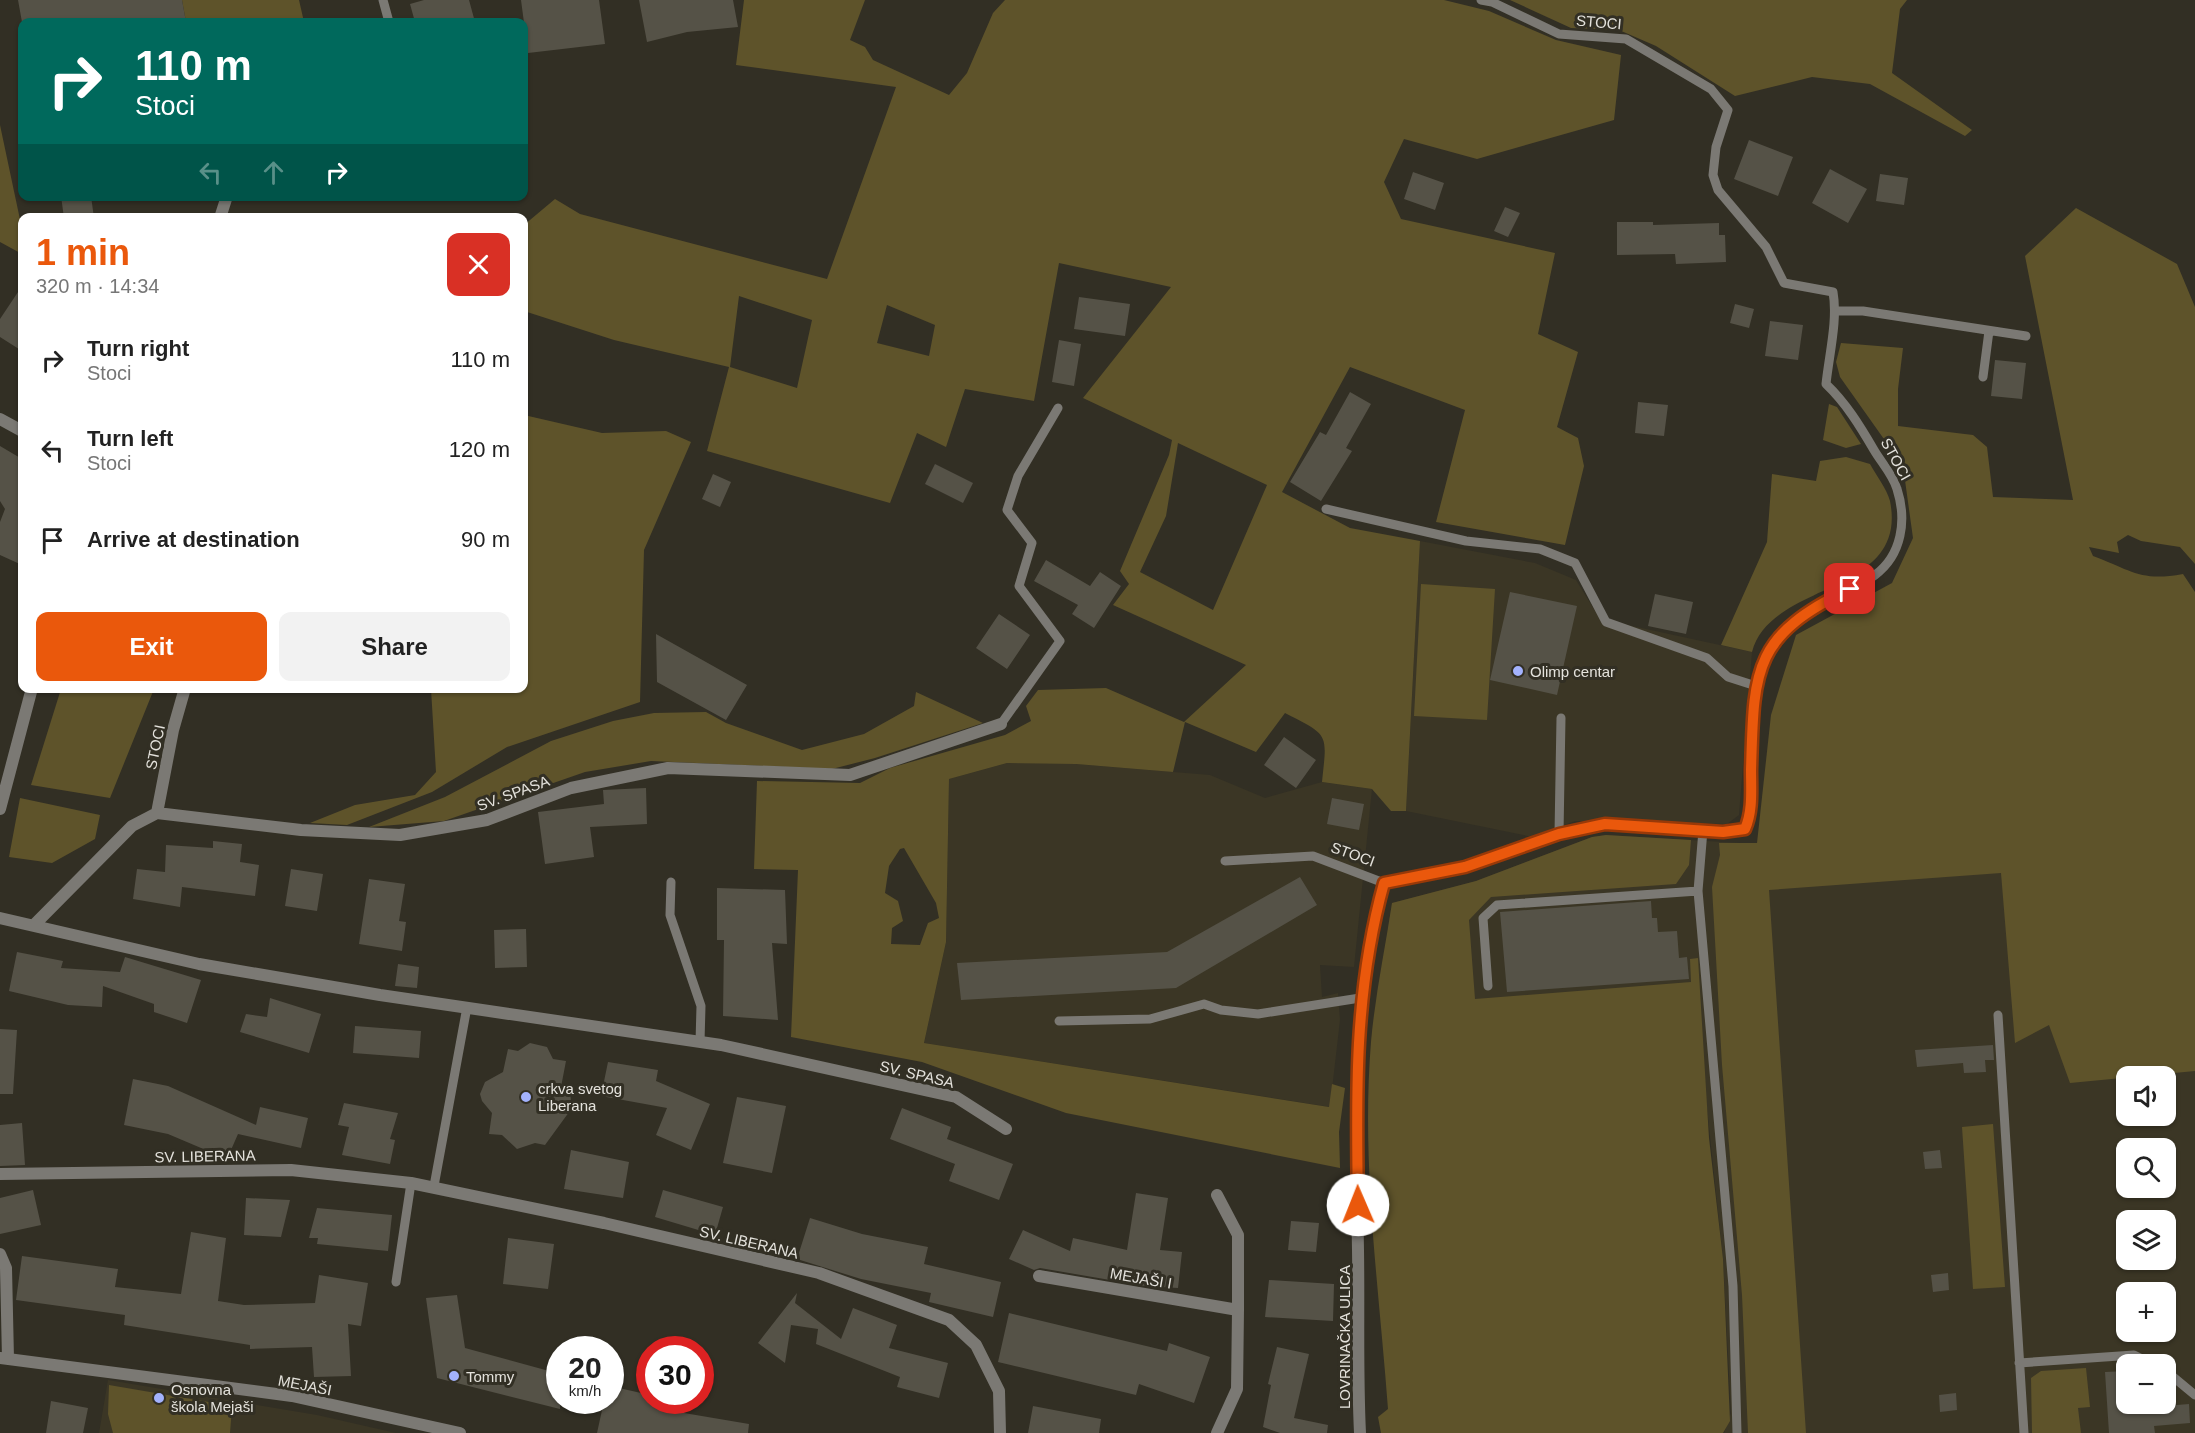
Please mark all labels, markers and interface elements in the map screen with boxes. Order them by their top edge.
street label: STOCI [1576,12,1622,32]
icon: right [36,42,114,120]
text: 110 m [135,42,252,89]
text: Stoci [135,91,195,121]
icon: left [194,156,227,189]
icon: ahead [257,156,290,189]
icon: right [320,156,353,189]
text: 1 min [36,232,130,273]
button: close [447,233,510,296]
text: 320 m · 14:34 [36,275,159,297]
text: Turn right [87,336,189,361]
icon: right [36,344,69,377]
text: 110 m [450,347,510,372]
text: Stoci [87,362,131,384]
text: Turn left [87,426,173,451]
icon: left [36,434,69,467]
street label: STOCI [1878,435,1914,483]
text: 120 m [449,437,510,462]
text: Stoci [87,452,131,474]
icon: arrive [36,524,69,557]
text: Arrive at destination [87,527,300,552]
text: 90 m [461,527,510,552]
pin [1824,563,1875,614]
icon: arrive [1833,572,1866,605]
button: Exit [36,612,267,681]
button: Share [279,612,510,681]
place label: Olimp centar [1530,663,1615,680]
marker: Olimp centar [1511,664,1525,678]
street label: STOCI [142,723,168,771]
street label: SV. SPASA [474,772,552,814]
street label: STOCI [1329,838,1377,870]
street label: SV. SPASA [878,1057,956,1091]
map controls [2116,1066,2176,1414]
button: sound [2116,1066,2176,1126]
place label: crkva svetog Liberana [538,1080,622,1114]
marker: crkva svetog Liberana [519,1090,533,1104]
button: search [2116,1138,2176,1198]
street label: SV. LIBERANA [154,1147,256,1165]
position arrow [1326,1173,1390,1237]
button: layers [2116,1210,2176,1270]
street label: SV. LIBERANA [698,1222,800,1262]
street label: MEJAŠI I [1109,1264,1173,1292]
street label: LOVRINAČKA ULICA [1336,1265,1353,1409]
button: + [2116,1282,2176,1342]
speed limit sign: 30 [636,1336,714,1414]
text: 20 [568,1351,602,1384]
button: − [2116,1354,2176,1414]
place label: Tommy [466,1368,515,1385]
marker: Tommy [447,1369,461,1383]
street label: MEJAŠI [277,1371,333,1399]
place label: Osnovna škola Mejaši [171,1381,254,1415]
text: km/h [569,1382,601,1399]
marker: Osnovna škola Mejaši [152,1391,166,1405]

